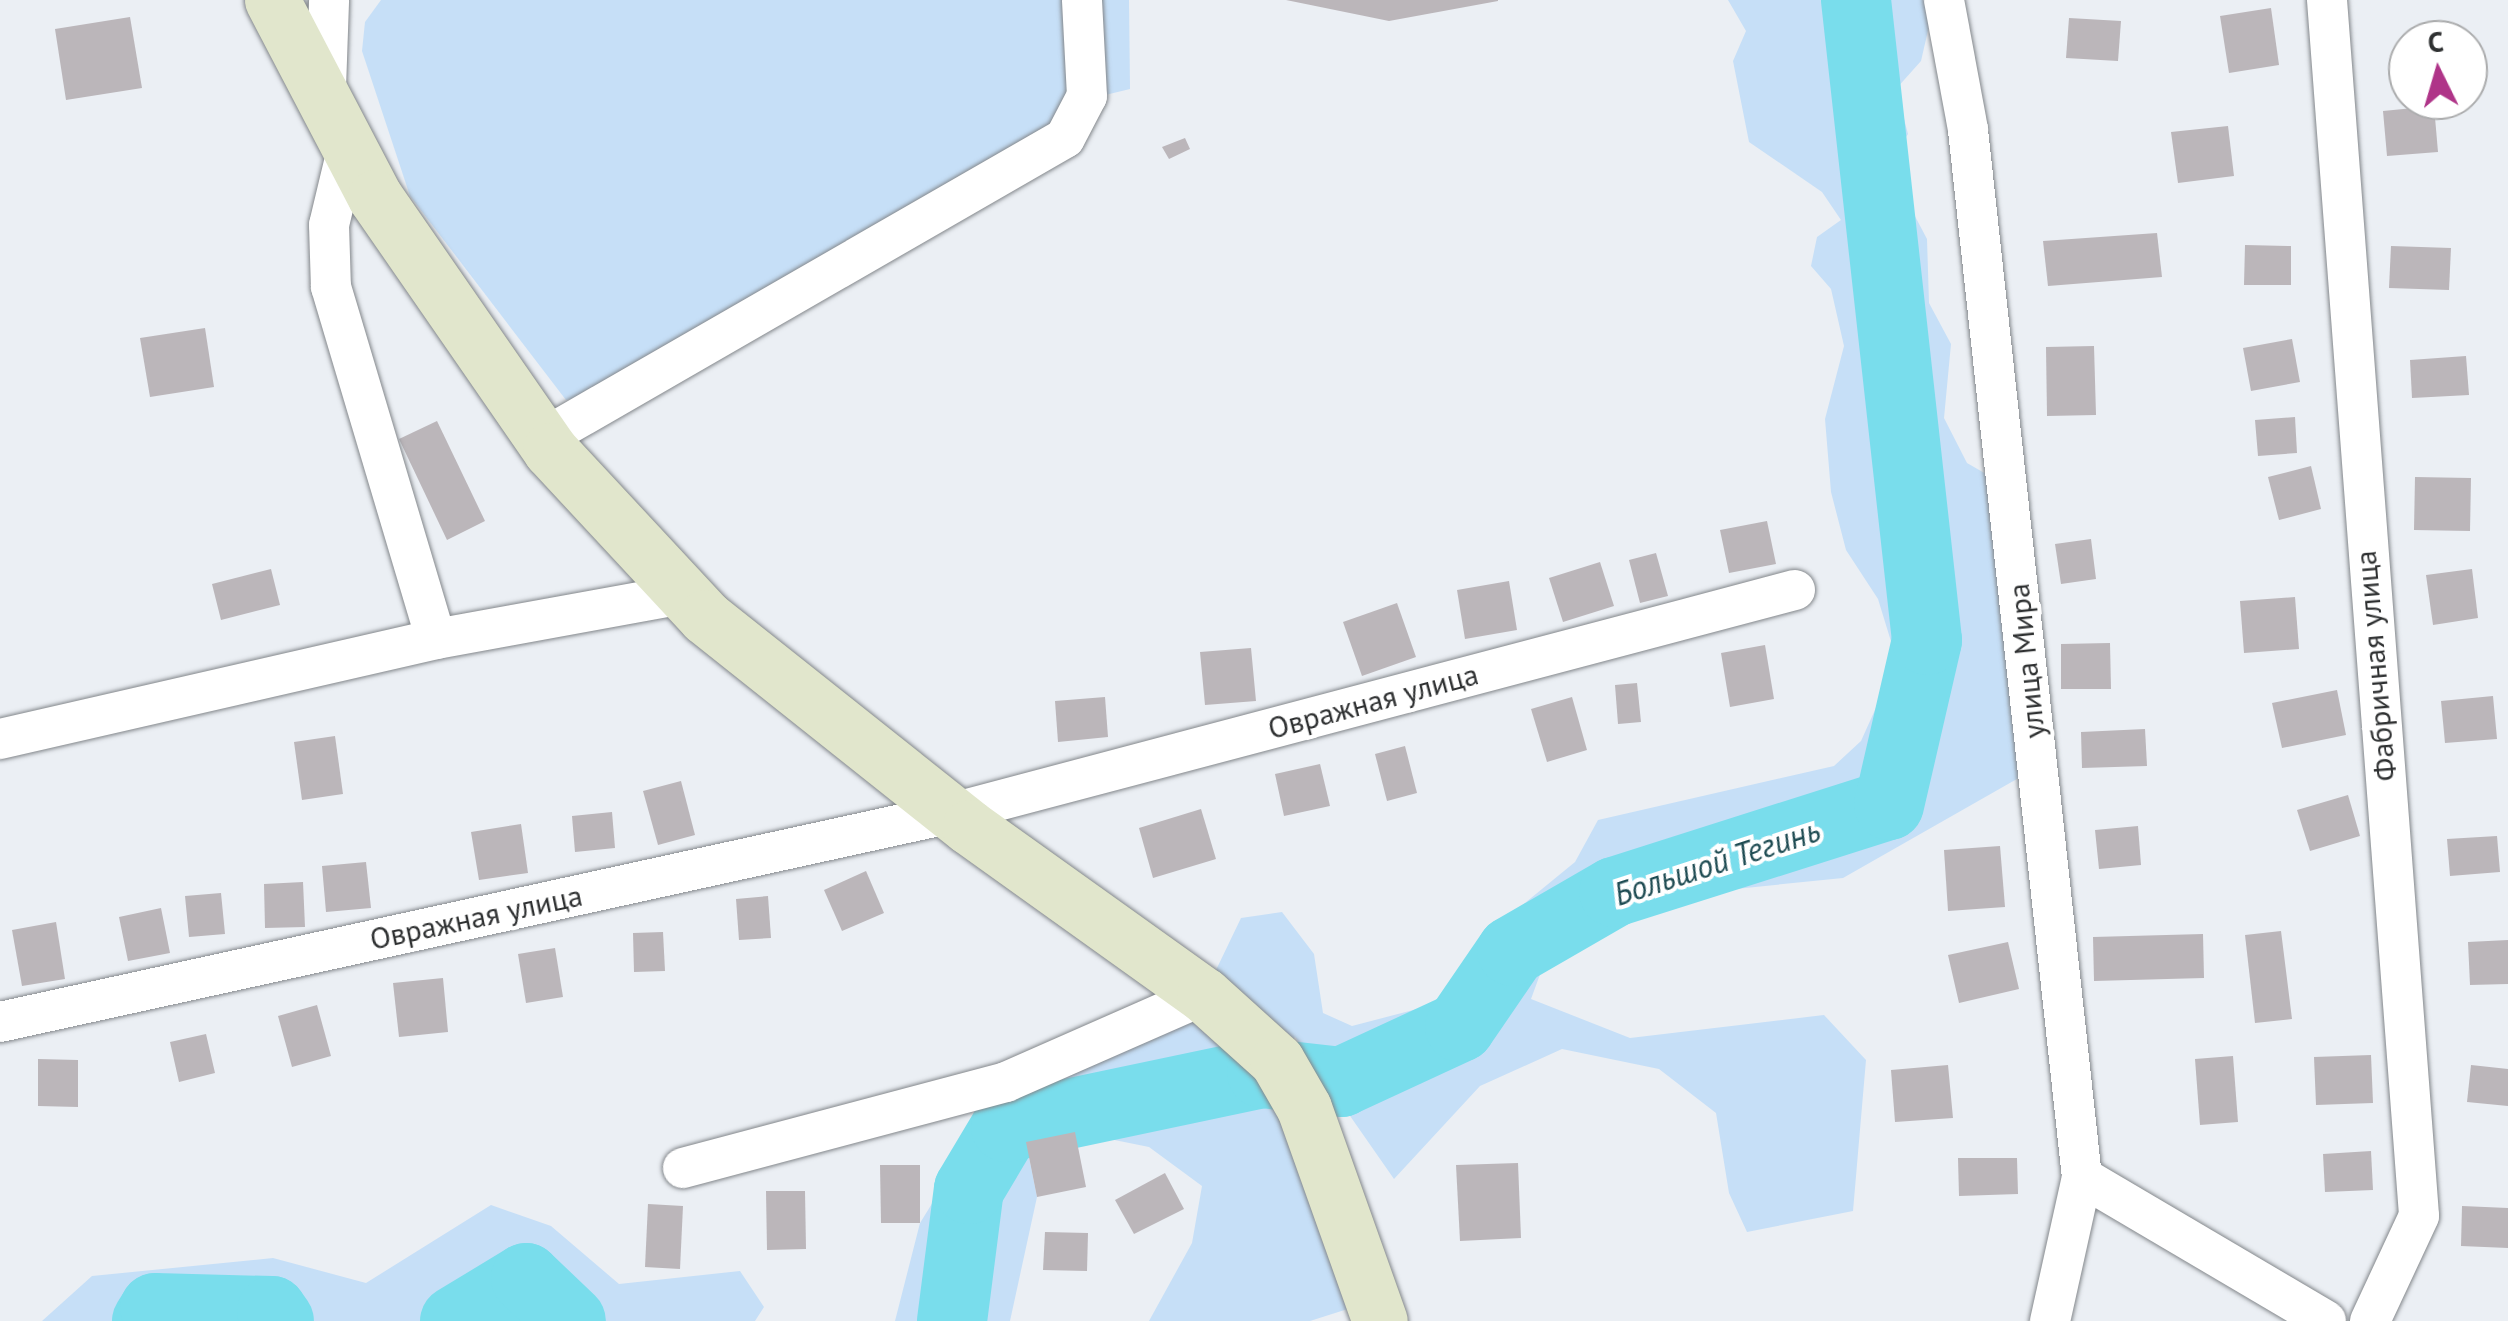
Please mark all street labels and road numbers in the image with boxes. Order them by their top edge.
street label: Фабричная улица [2347,549,2403,783]
street label: улица Мира [2000,582,2052,740]
street label: Овражная улица [1264,656,1482,746]
street label: Овражная улица [367,877,585,957]

